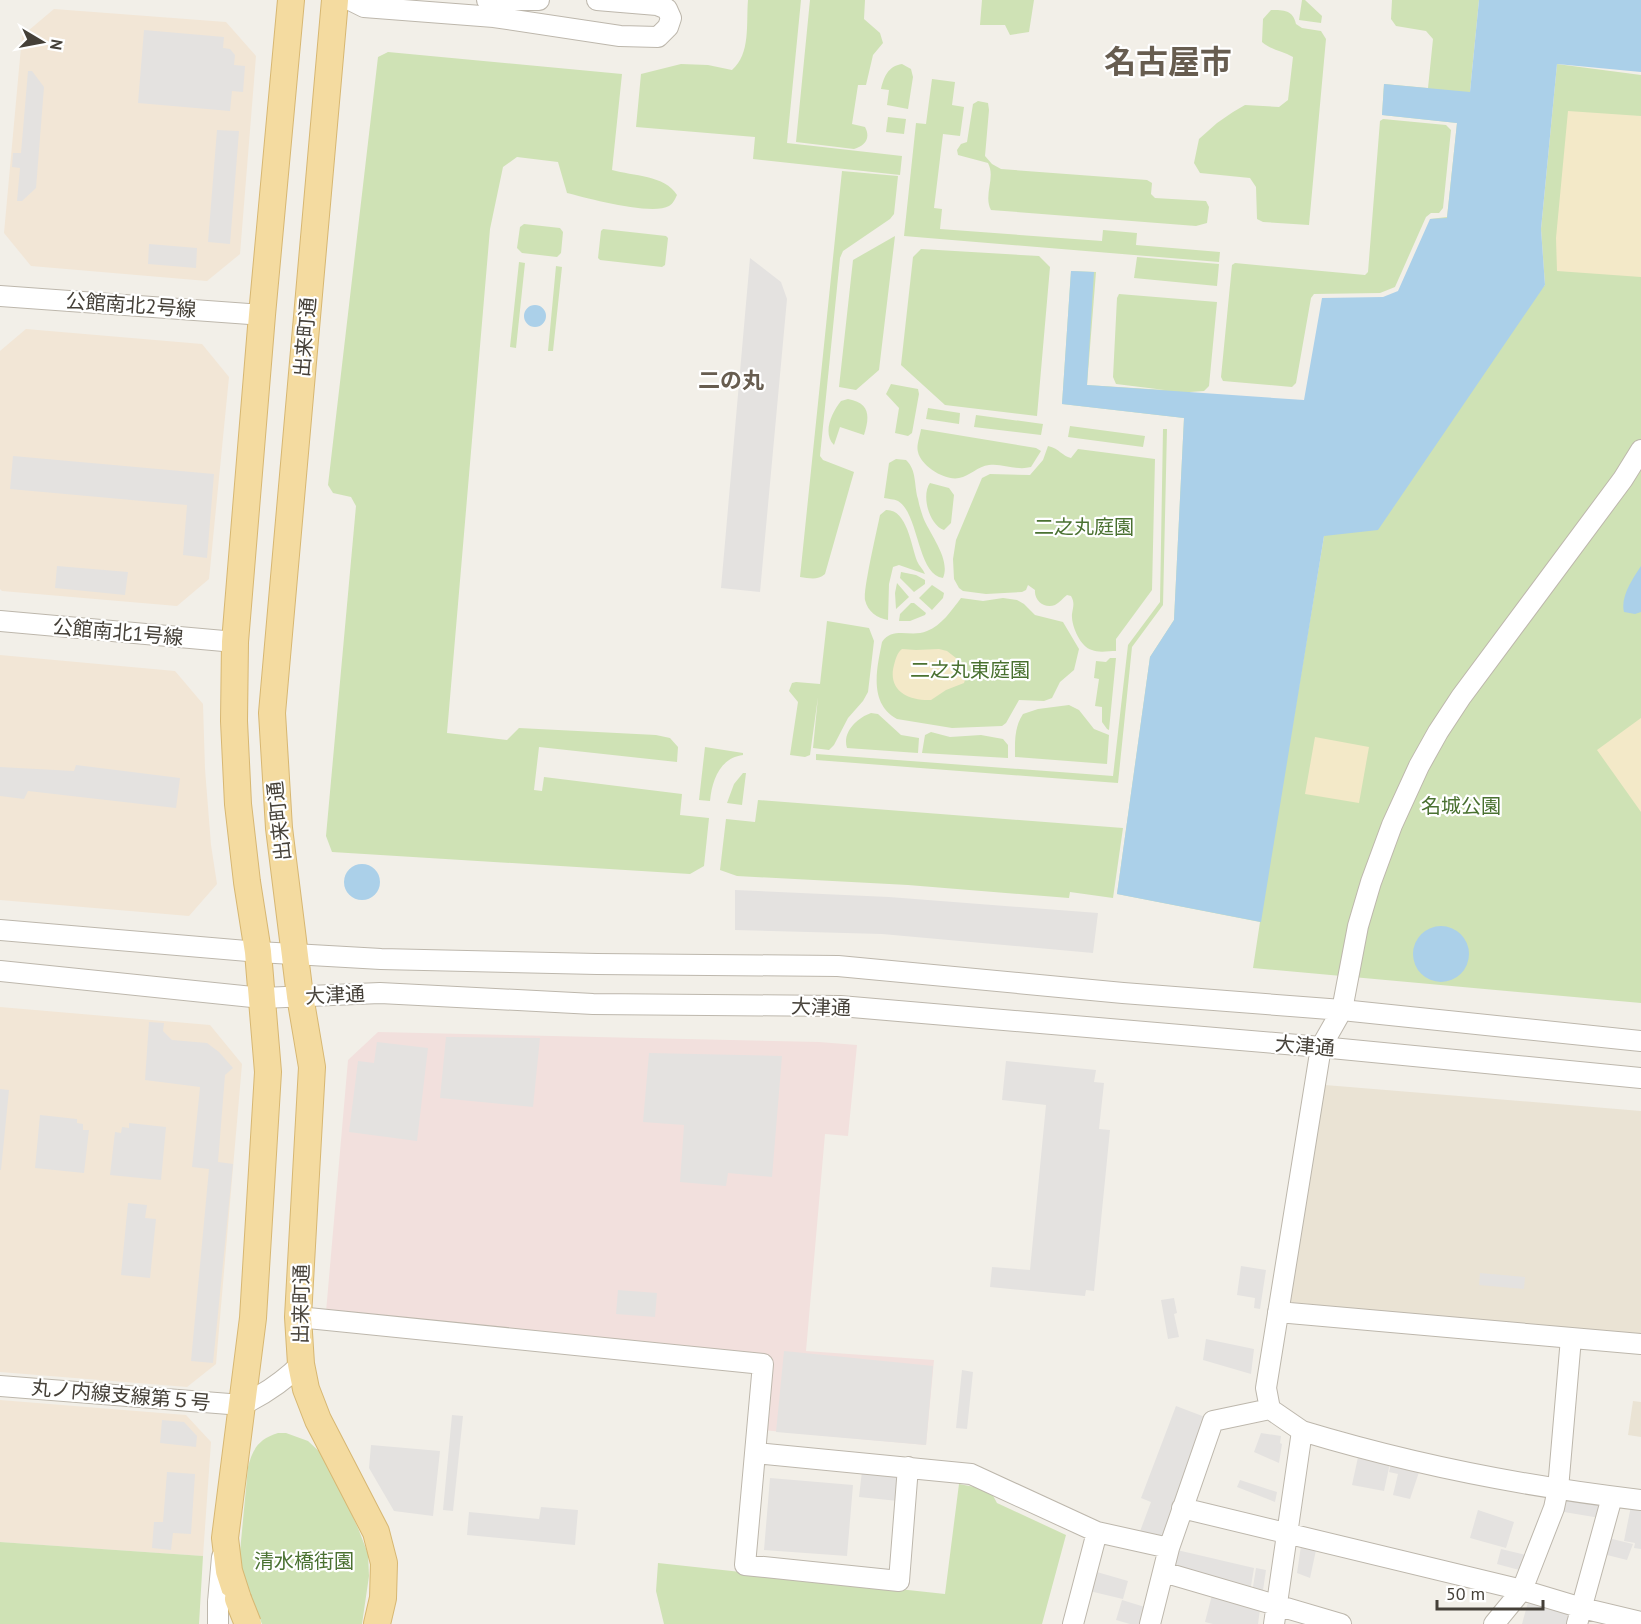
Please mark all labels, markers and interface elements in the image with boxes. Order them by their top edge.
north arrow [12,12,72,72]
text: N [46,38,68,52]
district label: 名古屋市 [1104,40,1232,82]
street label: 公館南北2号線 [65,287,197,323]
street label: 出来町通 [289,296,321,378]
district label: 二の丸 [698,366,764,394]
park label: 二之丸庭園 [1034,514,1134,540]
street label: 公館南北1号線 [52,613,184,651]
park label: 二之丸東庭園 [910,657,1030,683]
street label: 出来町通 [262,780,296,862]
park label: 名城公園 [1421,793,1501,819]
street label: 大津通 [304,980,366,1010]
street label: 大津通 [791,993,851,1021]
street label: 大津通 [1274,1030,1336,1062]
street label: 出来町通 [287,1264,315,1344]
street label: 丸ノ内線支線第５号 [30,1374,212,1416]
park label: 清水橋街園 [254,1548,354,1574]
scale bar [1437,1573,1544,1611]
text: 50 m [1446,1582,1485,1605]

